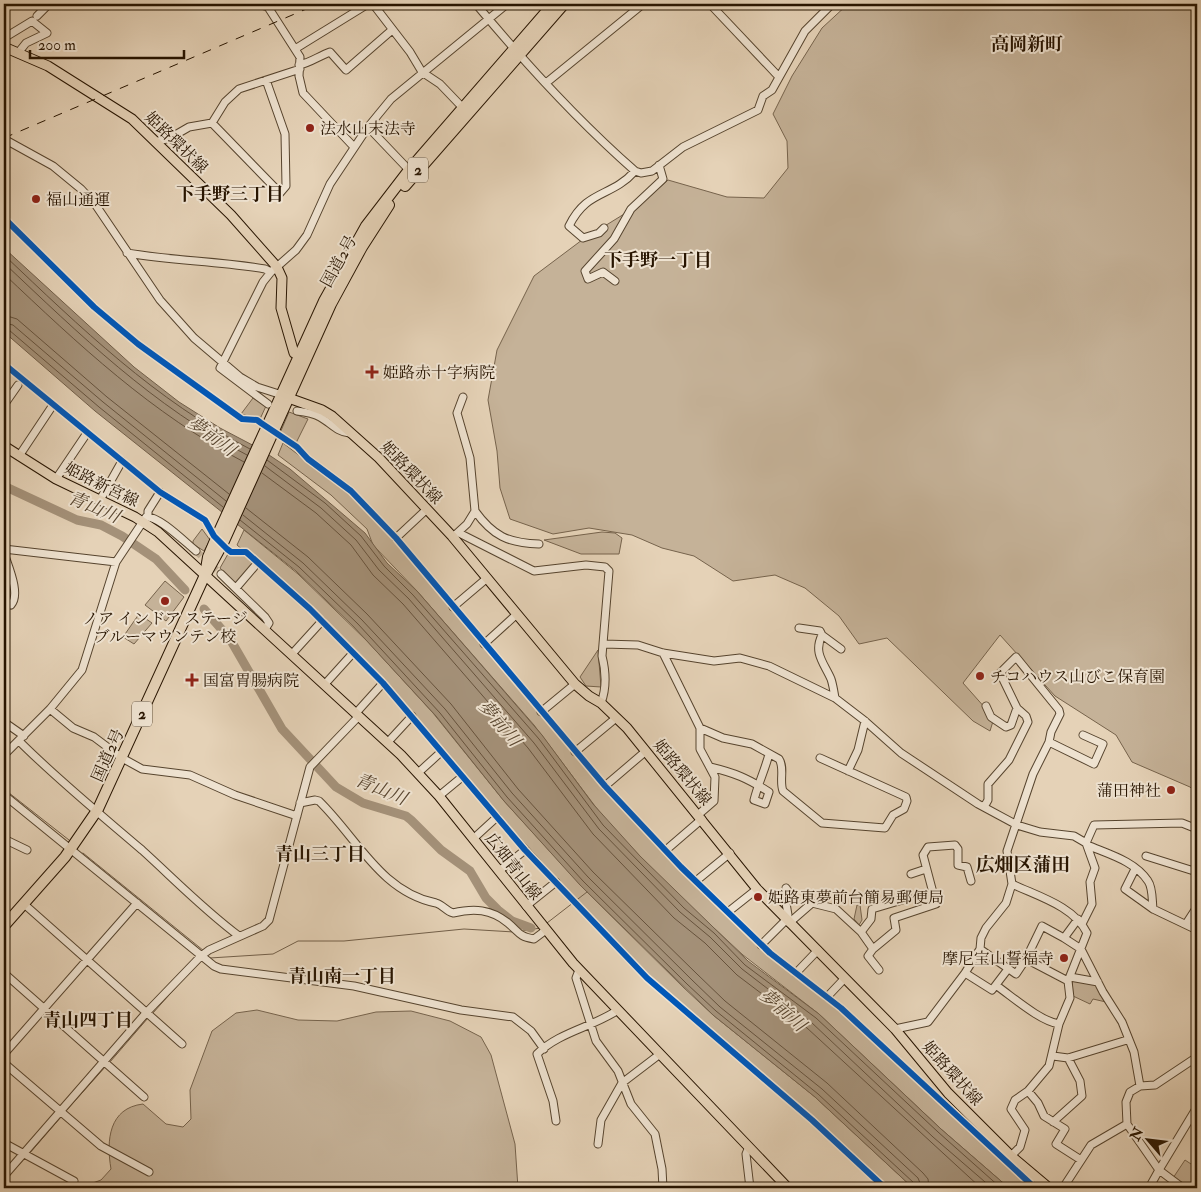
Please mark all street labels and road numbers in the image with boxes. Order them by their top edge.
street label: 姫路環状線 [141,108,212,178]
road number: 2 [408,158,428,182]
street label: 国道2号 [317,232,361,291]
street label: 姫路環状線 [376,437,446,508]
street label: 姫路新宮線 [61,458,142,511]
road number: 2 [132,702,152,726]
street label: 国道2号 [87,726,128,785]
street label: 姫路環状線 [649,736,716,810]
street label: 広畑青山線 [481,829,546,904]
street label: 姫路環状線 [918,1037,986,1110]

